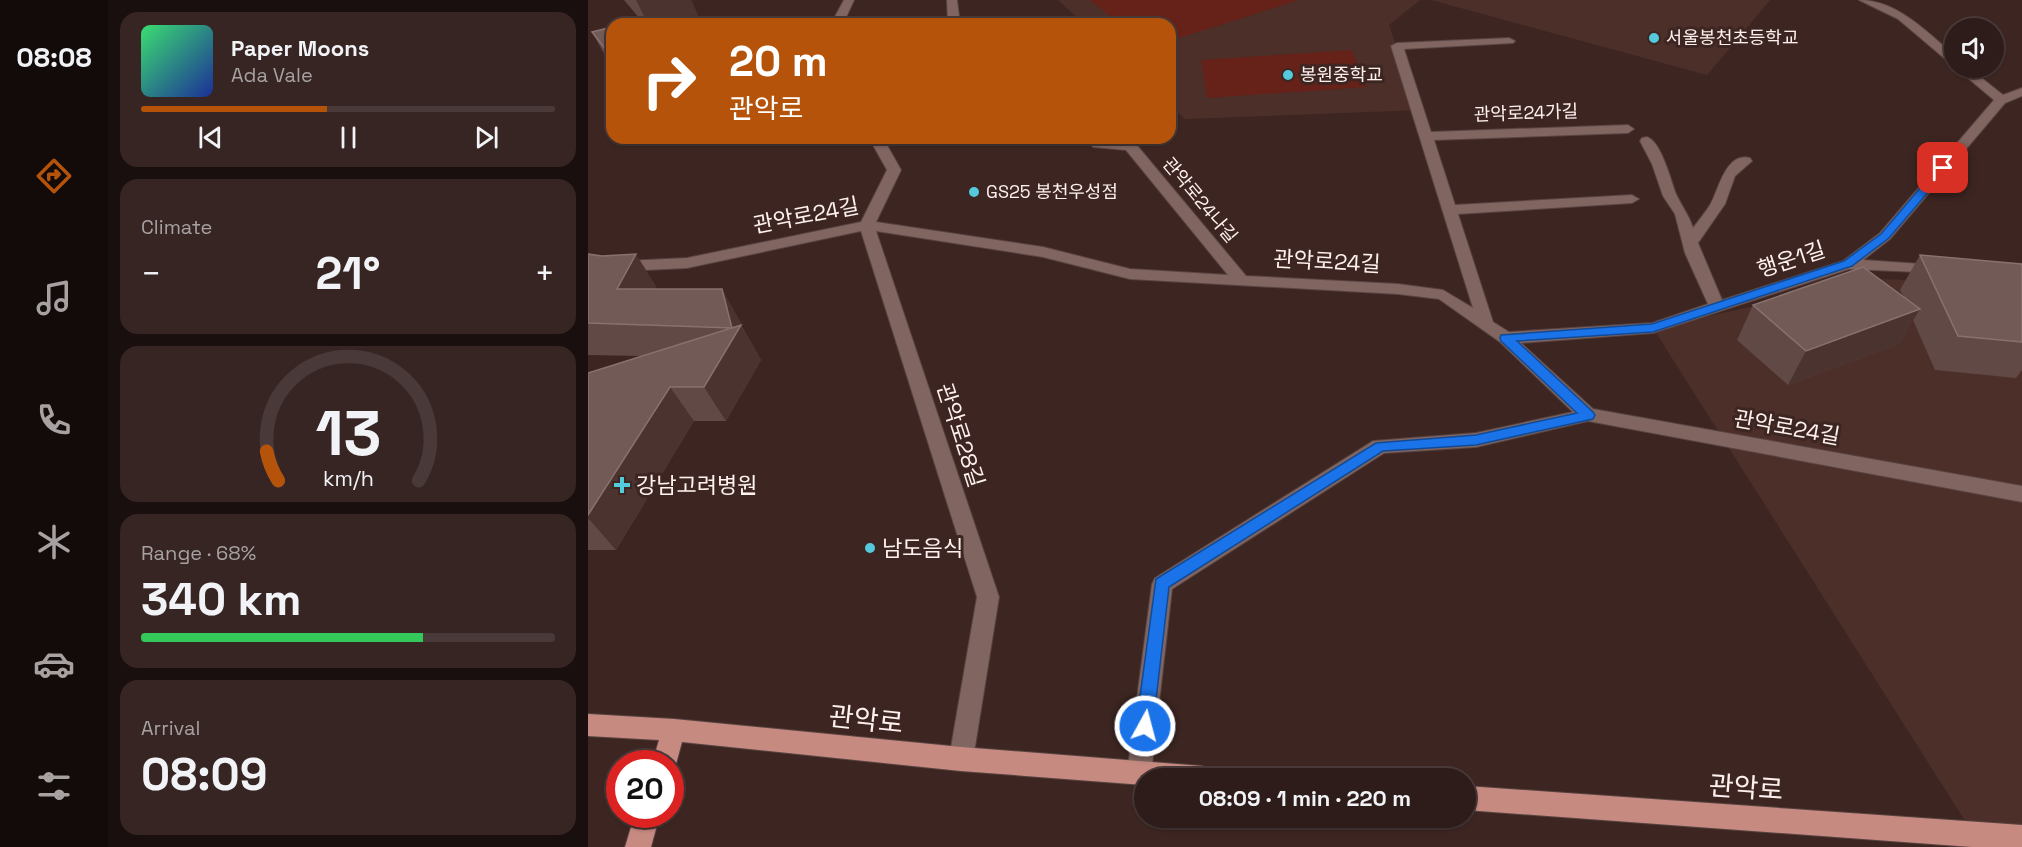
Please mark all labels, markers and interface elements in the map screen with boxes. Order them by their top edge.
map controls [1944,18,2004,78]
button: sound [1944,18,2004,78]
place label: 서울봉천초등학교 [1666,26,1798,49]
marker: 서울봉천초등학교 [1647,31,1661,45]
text: Paper Moons [231,34,369,62]
text: 20 m [729,35,828,88]
text: 08:08 [16,40,92,75]
icon: right [630,42,708,120]
text: Ada Vale [231,62,313,88]
place label: 봉원중학교 [1300,63,1383,86]
marker: 봉원중학교 [1281,68,1295,82]
text: 관악로 [729,91,804,126]
street label: 관악로24가길 [1473,99,1579,126]
icon: previous [194,121,227,154]
icon: pause [332,121,365,154]
icon: next [470,121,503,154]
pin [1917,142,1968,193]
icon: arrive [1926,151,1959,184]
street label: 관악로24나길 [1158,152,1243,247]
icon: directions [33,155,75,197]
place label: GS25 봉천우성점 [986,180,1118,203]
marker: GS25 봉천우성점 [967,185,981,199]
street label: 관악로24길 [751,191,861,239]
text: Climate [141,214,212,240]
street label: 행운1길 [1753,235,1829,283]
street label: 관악로24길 [1273,244,1381,278]
text: 21° [316,245,380,302]
text: − [141,253,161,295]
text: + [535,253,555,295]
icon: music [33,277,75,319]
street label: 관악로28길 [931,379,991,491]
text: 13 [315,394,381,473]
icon: phone [33,399,75,441]
street label: 관악로24길 [1732,404,1842,450]
text: km/h [322,465,374,492]
place label: 강남고려병원 [636,471,757,499]
marker: 강남고려병원 [613,476,631,494]
icon: climate [33,521,75,563]
place label: 남도음식 [882,534,963,562]
text: Range · 68% [141,540,256,566]
marker: 남도음식 [863,541,877,555]
text: 340 km [141,571,301,628]
icon: car [33,643,75,685]
position arrow [1113,694,1177,758]
street label: 관악로 [827,698,905,741]
text: Arrival [141,715,200,741]
text: 08:09 [141,746,268,803]
speed limit sign: 20 [606,750,684,828]
icon: filters [33,765,75,807]
street label: 관악로 [1708,767,1784,808]
text: 08:09 · 1 min · 220 m [1199,784,1411,812]

